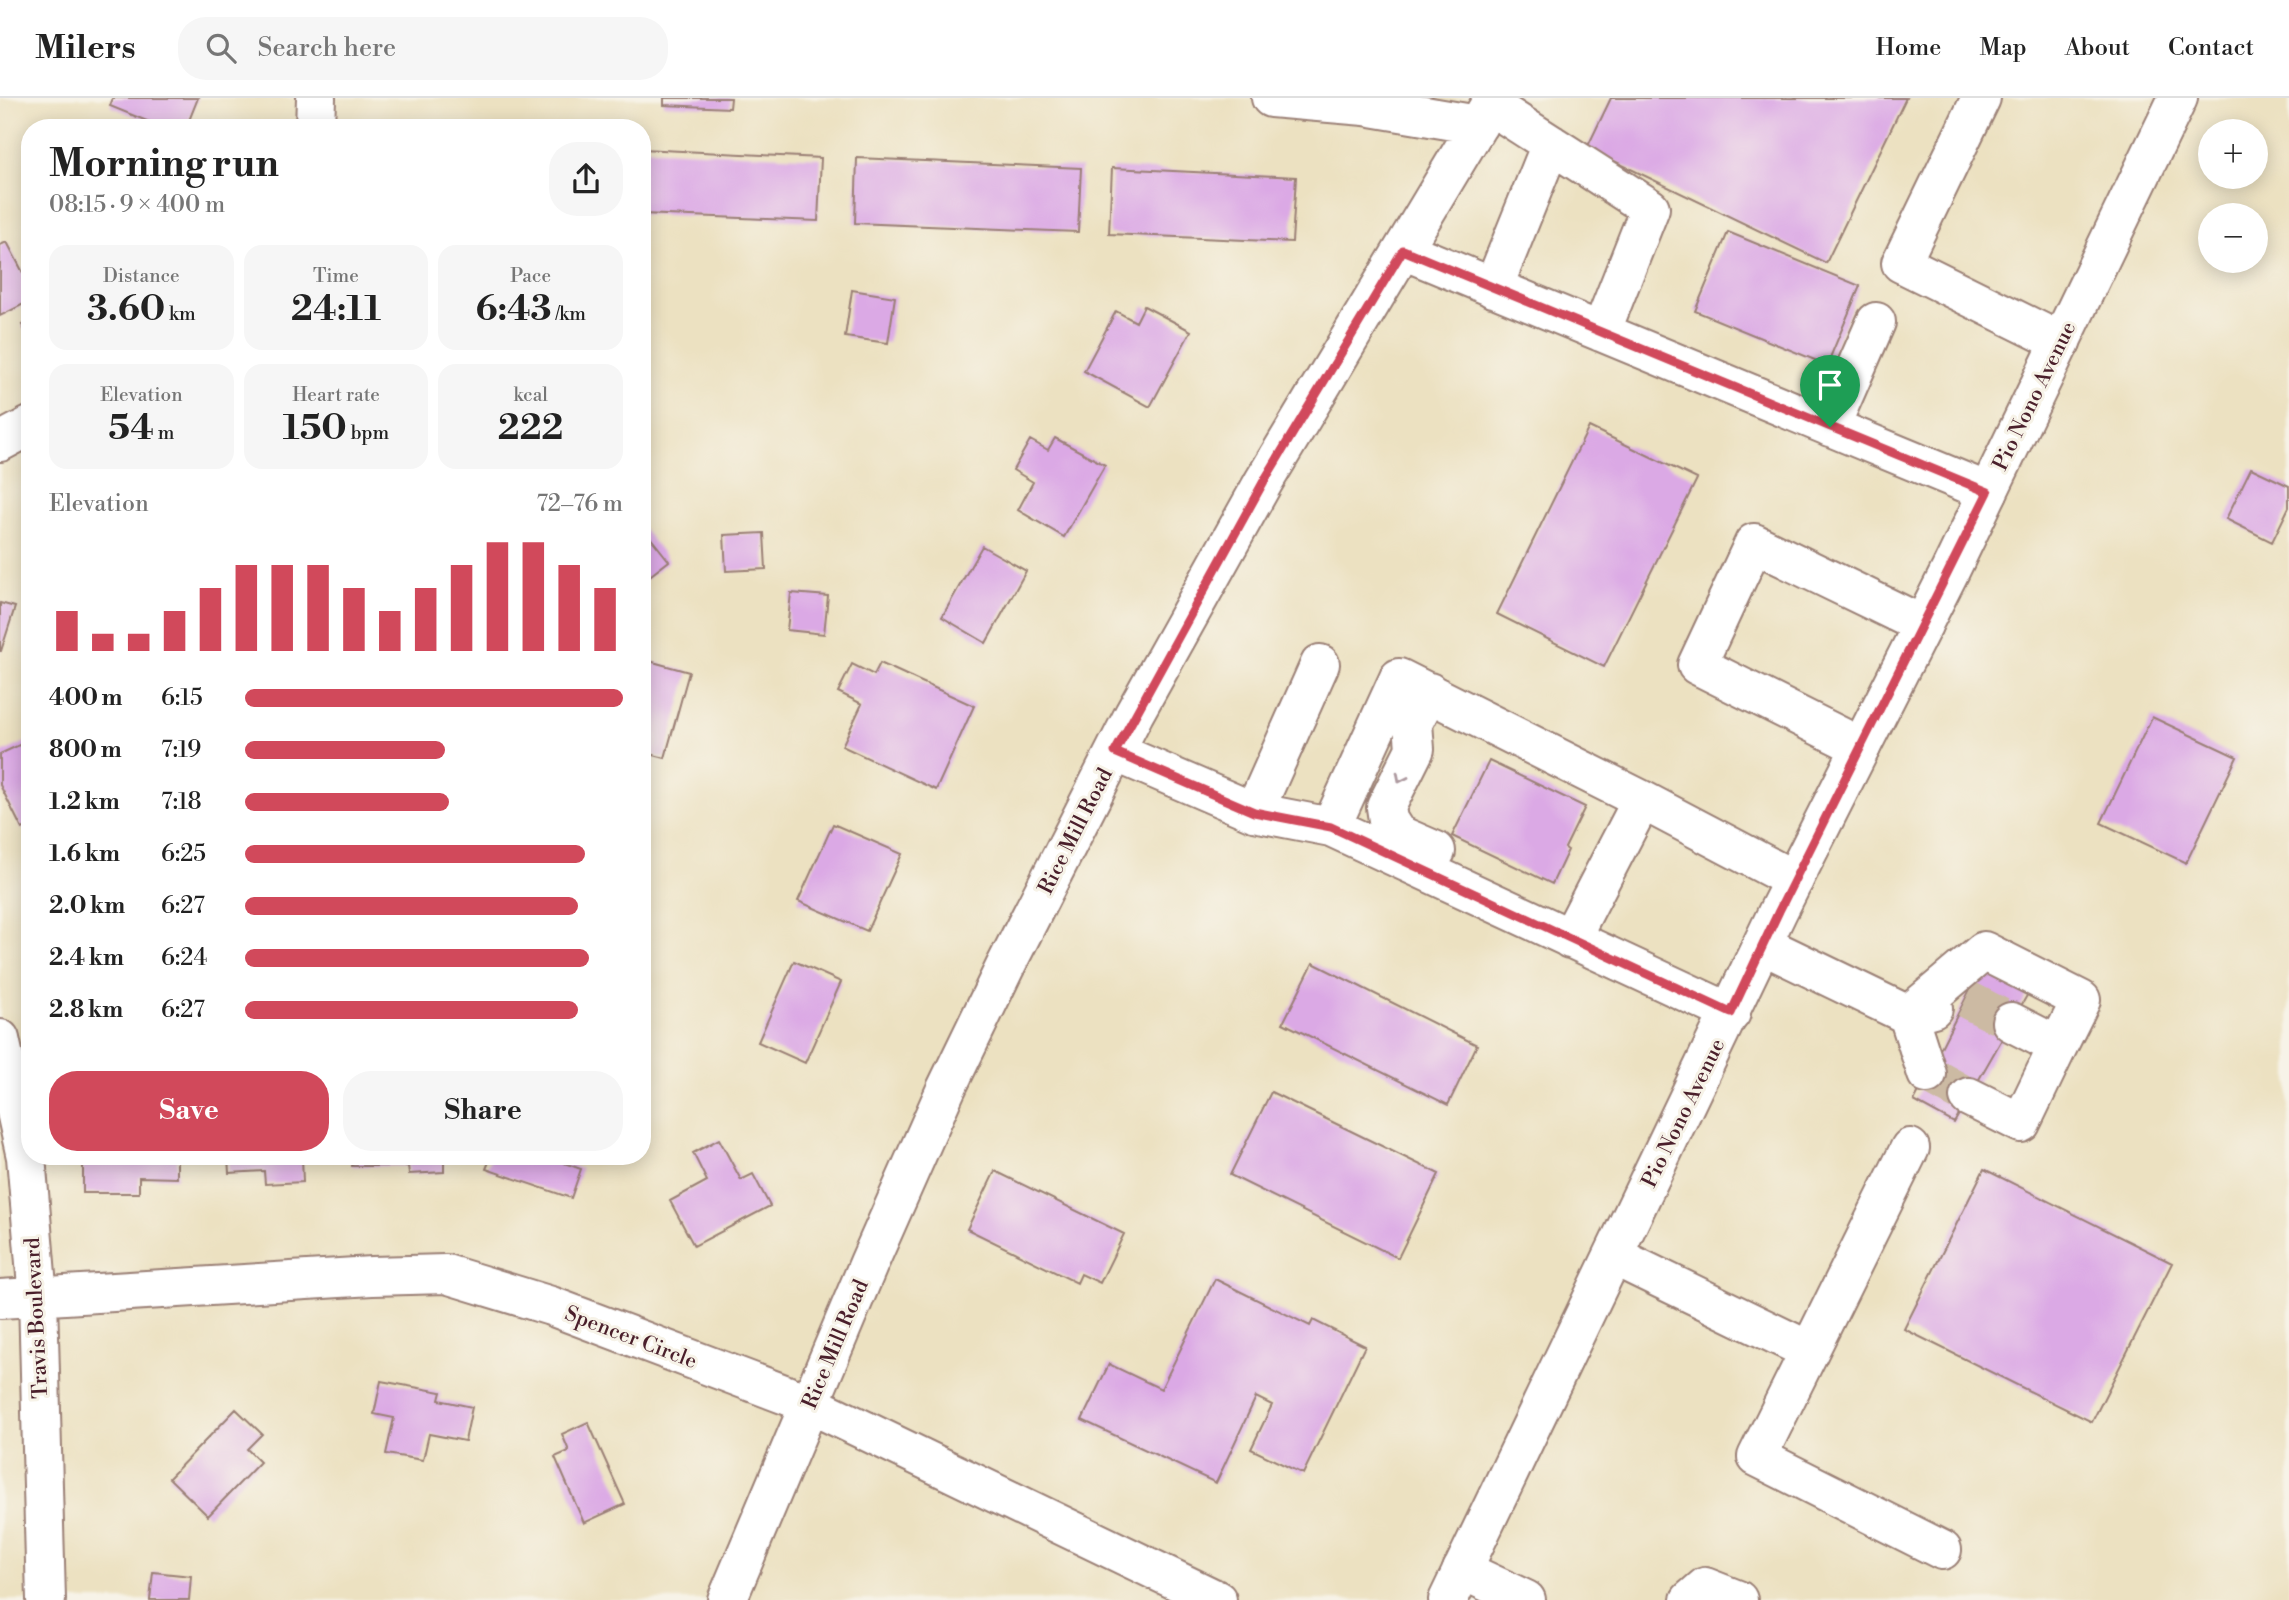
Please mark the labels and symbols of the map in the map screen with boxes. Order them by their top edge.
street label: Pio Nono Avenue [1988,318,2082,475]
pin [1800,355,1860,427]
street label: Rice Mill Road [1033,764,1119,899]
one-way arrow [1395,771,1409,783]
street label: Pio Nono Avenue [1637,1035,1731,1192]
street label: Travis Boulevard [20,1237,54,1399]
street label: Rice Mill Road [797,1276,875,1413]
street label: Spencer Circle [561,1301,700,1375]

